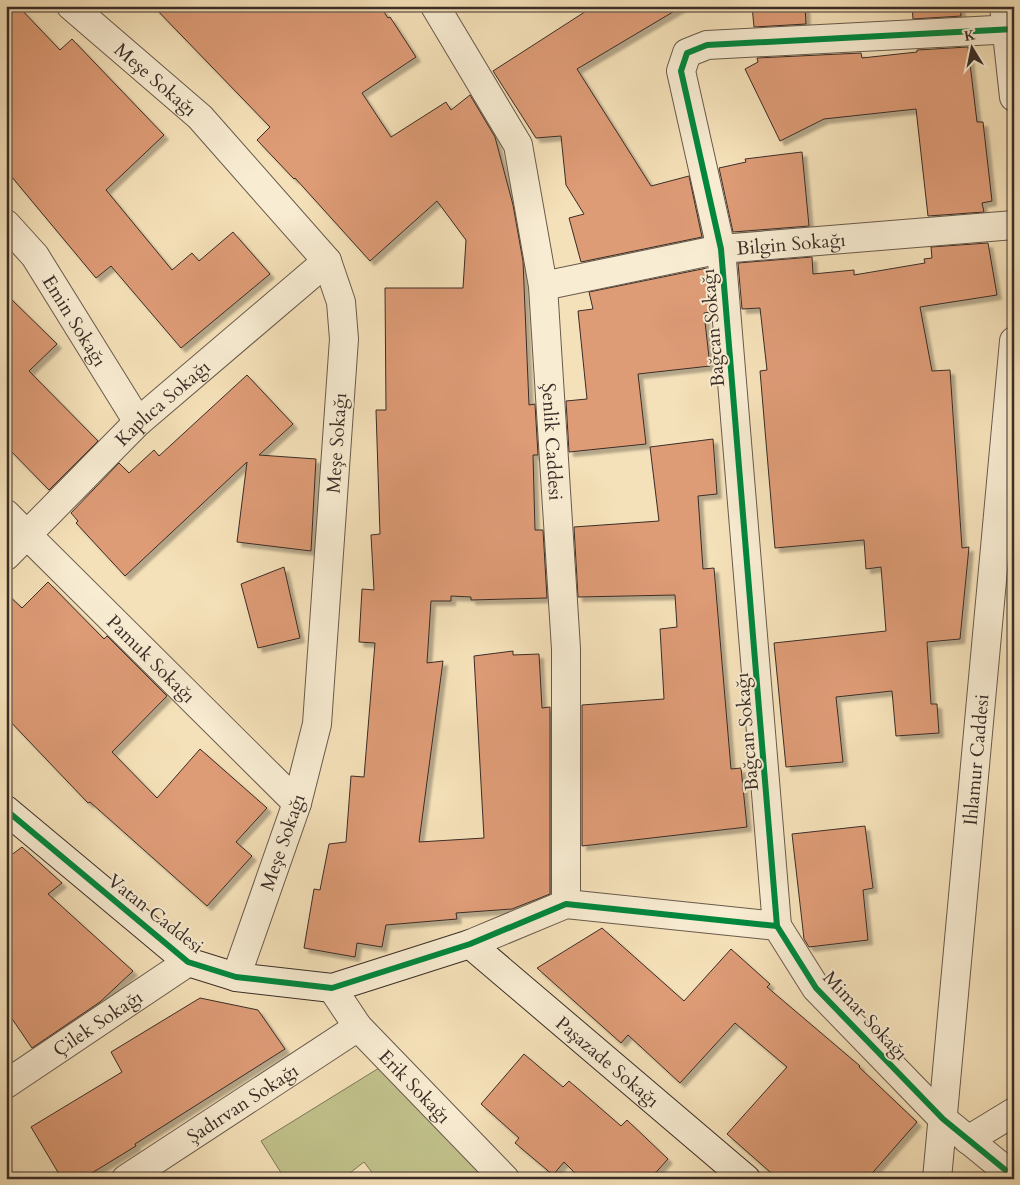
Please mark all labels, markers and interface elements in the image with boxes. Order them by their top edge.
north arrow [948,22,998,72]
text: K [963,25,978,46]
street label: Meşe Sokağı [109,37,202,123]
street label: Bilgin Sokağı [736,227,847,262]
street label: Bağcan Sokağı [695,268,731,388]
street label: Emin Sokağı [36,270,112,372]
street label: Kaplıca Sokağı [109,354,216,452]
street label: Şenlik Caddesi [535,382,569,501]
street label: Meşe Sokağı [321,392,353,494]
street label: Pamuk Sokağı [101,609,201,709]
street label: Bağcan Sokağı [729,672,765,792]
street label: Ihlamur Caddesi [958,693,995,827]
street label: Meşe Sokağı [254,790,312,894]
street label: Vatan Caddesi [102,868,209,960]
street label: Mimar Sokağı [817,965,914,1066]
street label: Çilek Sokağı [48,984,148,1063]
street label: Paşazade Sokağı [550,1011,665,1114]
street label: Erik Sokağı [373,1044,456,1129]
street label: Şadırvan Sokağı [182,1058,304,1150]

